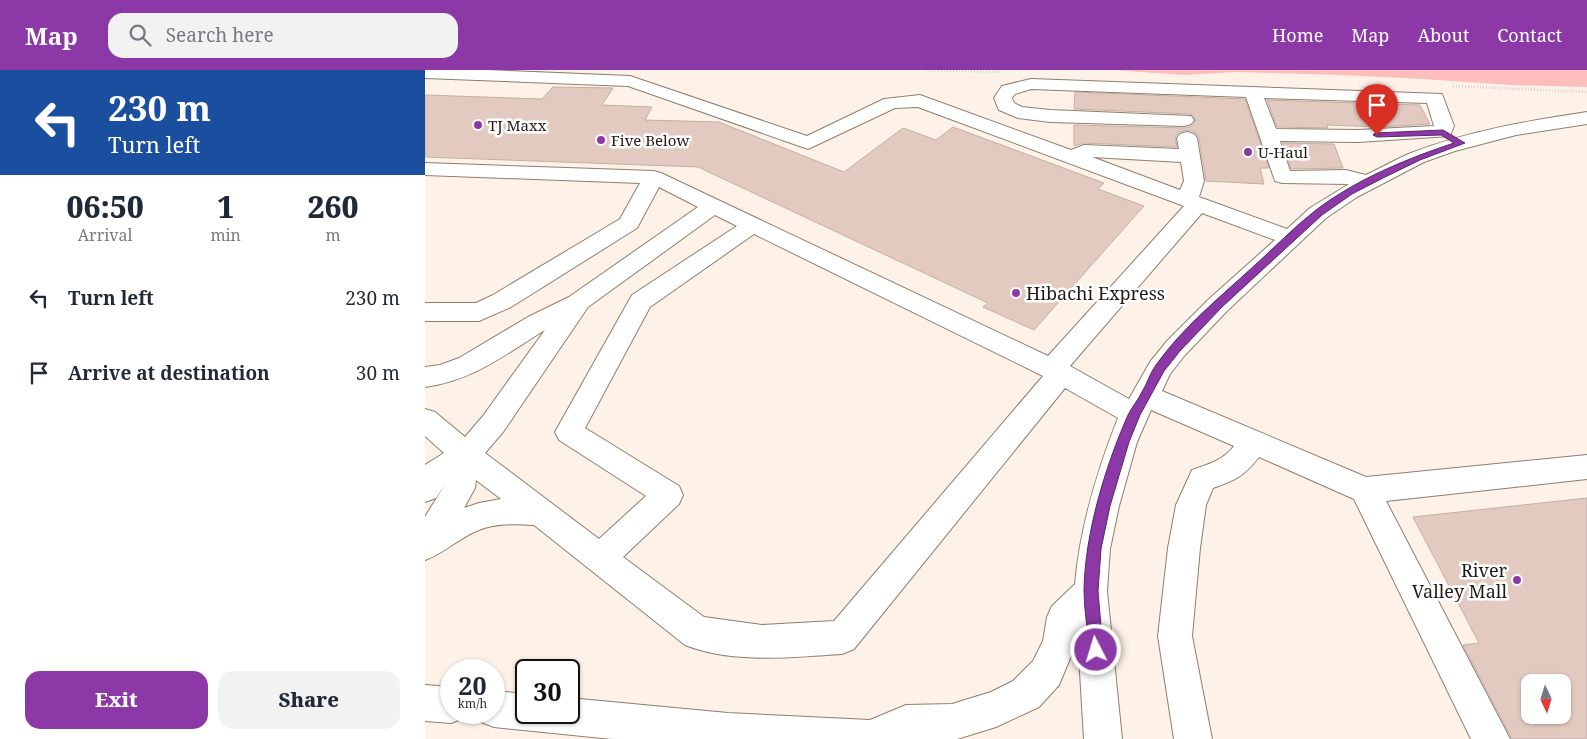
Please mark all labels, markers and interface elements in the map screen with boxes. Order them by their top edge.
search box [108,13,458,58]
text: Map [25,19,78,52]
icon: search [126,21,154,49]
text: Search here [166,22,274,48]
text: Home [1272,23,1323,47]
text: Map [1351,23,1389,47]
text: About [1417,23,1469,47]
text: Contact [1497,23,1562,47]
text: 230 m [108,84,211,131]
pin [1356,84,1398,135]
icon: left [25,90,90,155]
icon: arrive [1363,91,1391,119]
place label: TJ Maxx [488,115,547,135]
marker: TJ Maxx [472,119,484,131]
text: Turn left [108,129,200,159]
place label: Five Below [611,130,689,150]
marker: Five Below [595,134,607,146]
place label: U-Haul [1258,142,1308,162]
marker: U-Haul [1242,146,1254,158]
text: 06:50 [67,186,144,227]
text: 1 [217,186,234,227]
text: 260 [307,186,358,227]
text: Arrival [78,224,133,246]
text: min [210,224,241,246]
text: m [325,224,341,246]
place label: Hibachi Express [1026,281,1165,305]
icon: left [25,284,53,312]
text: Turn left [68,285,154,311]
text: 230 m [345,285,400,311]
marker: Hibachi Express [1010,287,1022,299]
icon: arrive [25,359,53,387]
text: Arrive at destination [68,360,270,386]
text: 30 m [356,360,400,386]
place label: River Valley Mall [1412,558,1508,603]
marker: River Valley Mall [1511,574,1523,586]
position arrow [1069,623,1121,675]
speed limit sign: 30 [515,659,580,724]
text: 20 [458,668,487,702]
button: Exit [25,671,208,729]
button: Share [218,671,400,729]
north arrow [1521,674,1571,724]
map controls [1521,674,1571,724]
text: km/h [458,695,487,712]

